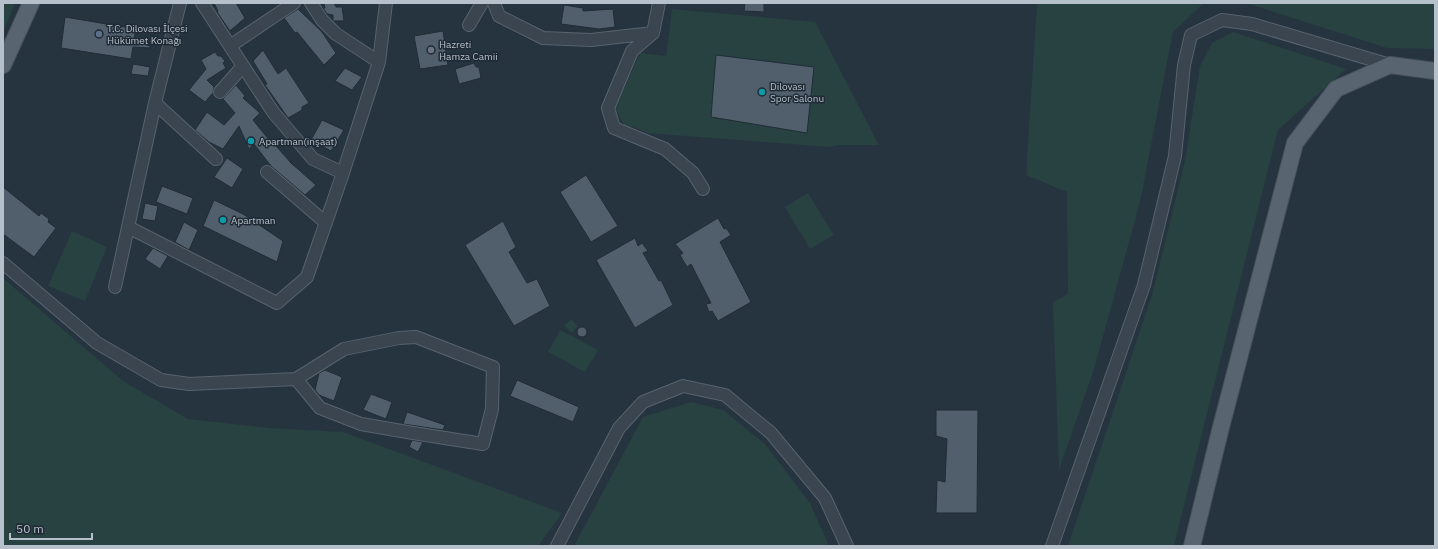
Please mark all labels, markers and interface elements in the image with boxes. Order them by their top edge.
place label: T.C. Dilovası İlçesi Hükümet Konağı [107,22,188,47]
marker: T.C. Dilovası İlçesi Hükümet Konağı [94,29,104,39]
place label: Hazreti Hamza Camii [439,38,498,63]
marker: Hazreti Hamza Camii [426,45,436,55]
place label: Dilovası Spor Salonu [770,80,824,105]
marker: Dilovası Spor Salonu [757,87,767,97]
place label: Apartman(inşaat) [259,135,337,148]
marker: Apartman(inşaat) [246,136,256,146]
place label: Apartman [231,214,276,227]
marker: Apartman [218,215,228,225]
scale bar [10,515,92,541]
text: 50 m [16,521,44,536]

